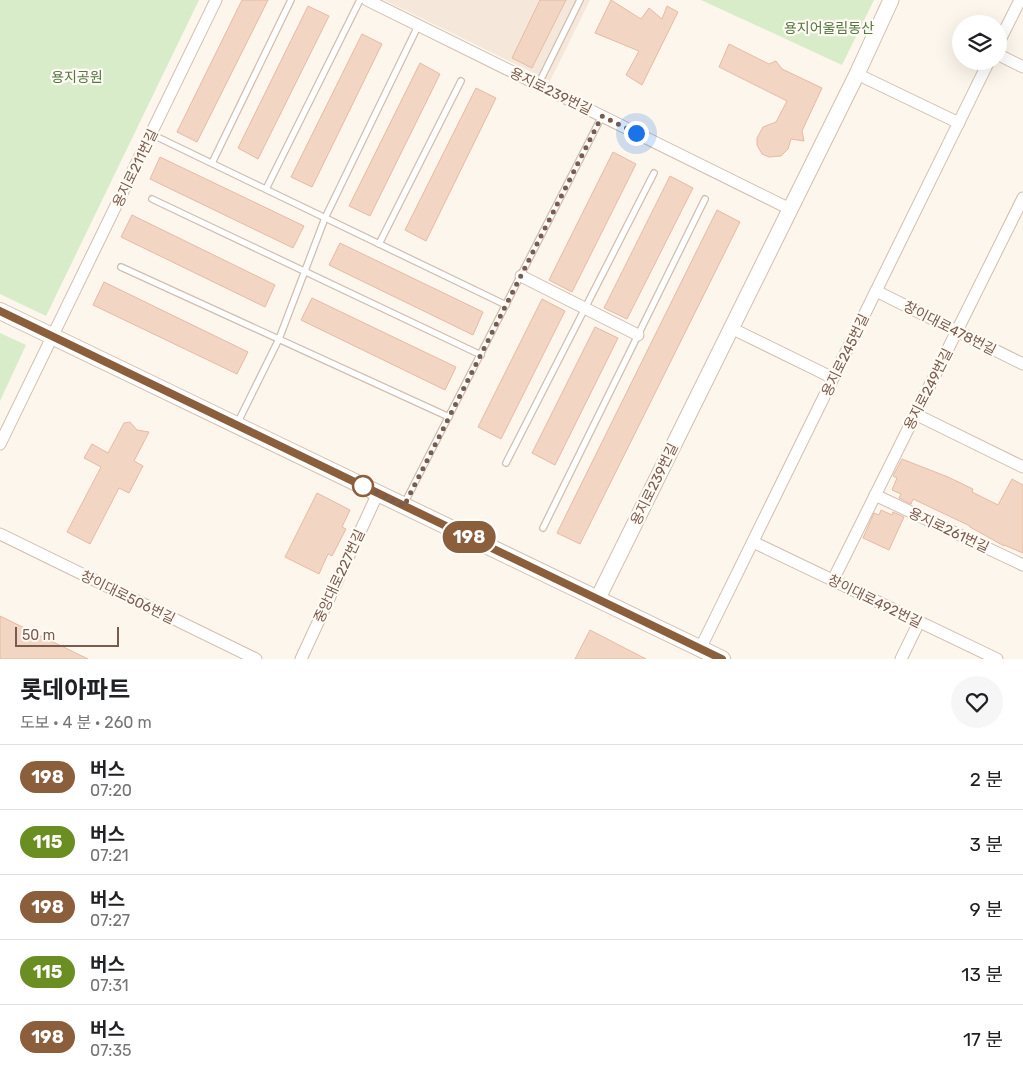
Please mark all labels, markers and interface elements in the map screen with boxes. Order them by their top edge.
map controls [952,15,1007,70]
button: layers [952,15,1007,70]
park label: 용지어울림동산 [784,20,874,37]
street label: 용지로239번길 [507,64,595,119]
park label: 용지공원 [51,69,103,86]
your location [624,121,649,146]
street label: 용지로211번길 [109,126,162,210]
street label: 창이대로478번길 [901,298,999,359]
street label: 용지로245번길 [818,311,873,399]
street label: 용지로249번길 [901,346,956,433]
street label: 용지로239번길 [627,440,682,528]
unlabelled marker [352,475,374,497]
street label: 용지로261번길 [906,504,992,556]
line badge: 198 [440,521,498,553]
text: 198 [453,526,485,548]
street label: 중앙대로227번길 [310,527,368,626]
street label: 창이대로506번길 [78,567,178,628]
street label: 창이대로492번길 [825,571,925,632]
scale bar [15,624,119,647]
text: 50 m [22,627,55,644]
text: 롯데아파트 [20,676,130,704]
button: heart [951,676,1003,728]
text: 도보 · 4 분 · 260 m [20,713,152,732]
text: 버스 [90,758,125,781]
text: 198 [31,766,64,788]
text: 2 분 [970,768,1003,791]
text: 07:20 [90,781,132,800]
text: 버스 [90,823,125,846]
text: 115 [33,831,62,853]
text: 3 분 [969,833,1003,856]
text: 07:21 [90,846,129,865]
text: 버스 [90,888,125,911]
text: 198 [31,896,64,918]
text: 9 분 [970,898,1003,921]
text: 07:27 [90,911,130,930]
text: 버스 [90,953,125,976]
text: 115 [33,961,62,983]
text: 13 분 [961,963,1003,986]
text: 07:31 [90,976,129,995]
text: 버스 [90,1018,125,1041]
text: 198 [31,1026,64,1048]
text: 17 분 [963,1028,1003,1051]
text: 07:35 [90,1041,132,1060]

